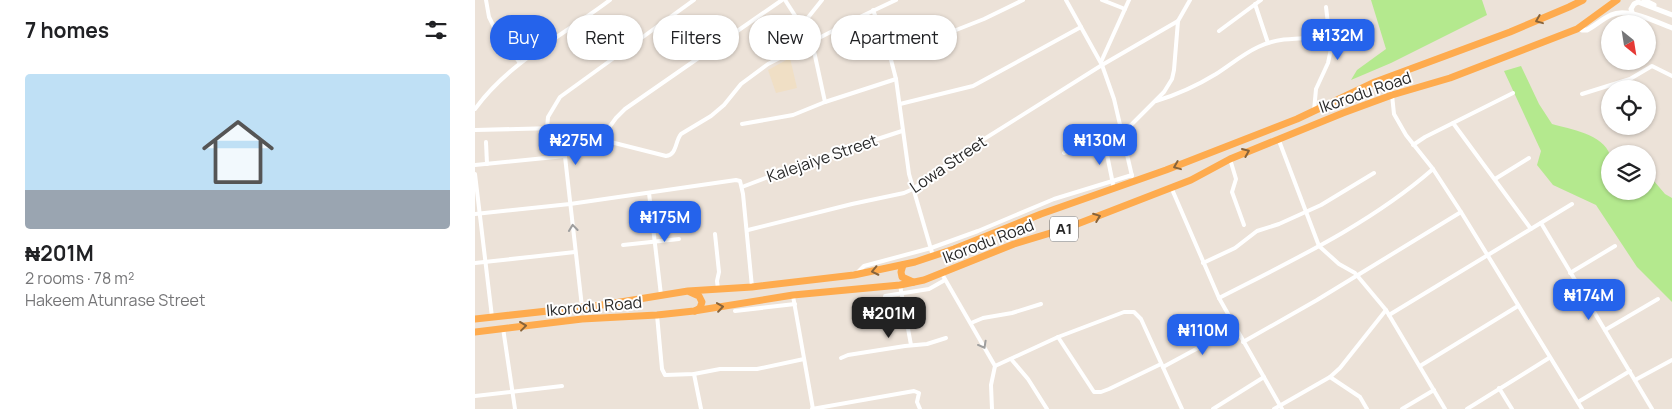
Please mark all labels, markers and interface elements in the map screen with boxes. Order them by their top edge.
chip: Buy [490,15,557,60]
chip: Rent [567,15,643,60]
chip: Filters [653,15,739,60]
chip: New [749,15,821,60]
chip: Apartment [831,15,957,60]
one-way arrow [1535,15,1543,25]
north arrow [1601,15,1656,70]
map controls [1601,15,1656,200]
text: 7 homes [25,16,109,44]
icon: filters [422,16,450,44]
pin: ₦132M [1303,18,1373,61]
text: ₦132M [1312,24,1364,46]
street label: Ikorodu Road [1316,66,1414,118]
button: locate [1601,80,1656,135]
icon: home [193,107,283,197]
pin: ₦275M [541,124,611,166]
pin: ₦130M [1065,124,1135,166]
text: ₦275M [550,129,602,151]
street label: Kalejaiye Street [764,129,880,187]
text: ₦130M [1074,129,1126,151]
street label: Lowa Street [905,130,991,198]
button: layers [1601,145,1656,200]
one-way arrow [1241,148,1249,158]
one-way arrow [1173,160,1182,170]
pin: ₦175M [630,200,700,243]
text: ₦175M [640,206,690,228]
one-way arrow [1092,213,1100,223]
street label: Ikorodu Road [939,214,1037,268]
road number: A1 [1050,216,1078,242]
one-way arrow [567,224,578,232]
text: ₦201M [25,239,94,267]
one-way arrow [871,266,880,276]
text: 2 rooms · 78 m² [25,267,134,289]
pin: ₦174M [1554,278,1624,321]
text: ₦174M [1564,284,1614,306]
text: Hakeem Atunrase Street [25,289,205,311]
street label: Ikorodu Road [545,291,643,321]
pin: ₦201M [854,296,924,339]
one-way arrow [716,302,724,313]
text: ₦201M [863,302,915,324]
pin: ₦110M [1168,314,1238,356]
text: ₦110M [1178,319,1228,341]
one-way arrow [520,321,528,332]
one-way arrow [976,339,986,348]

